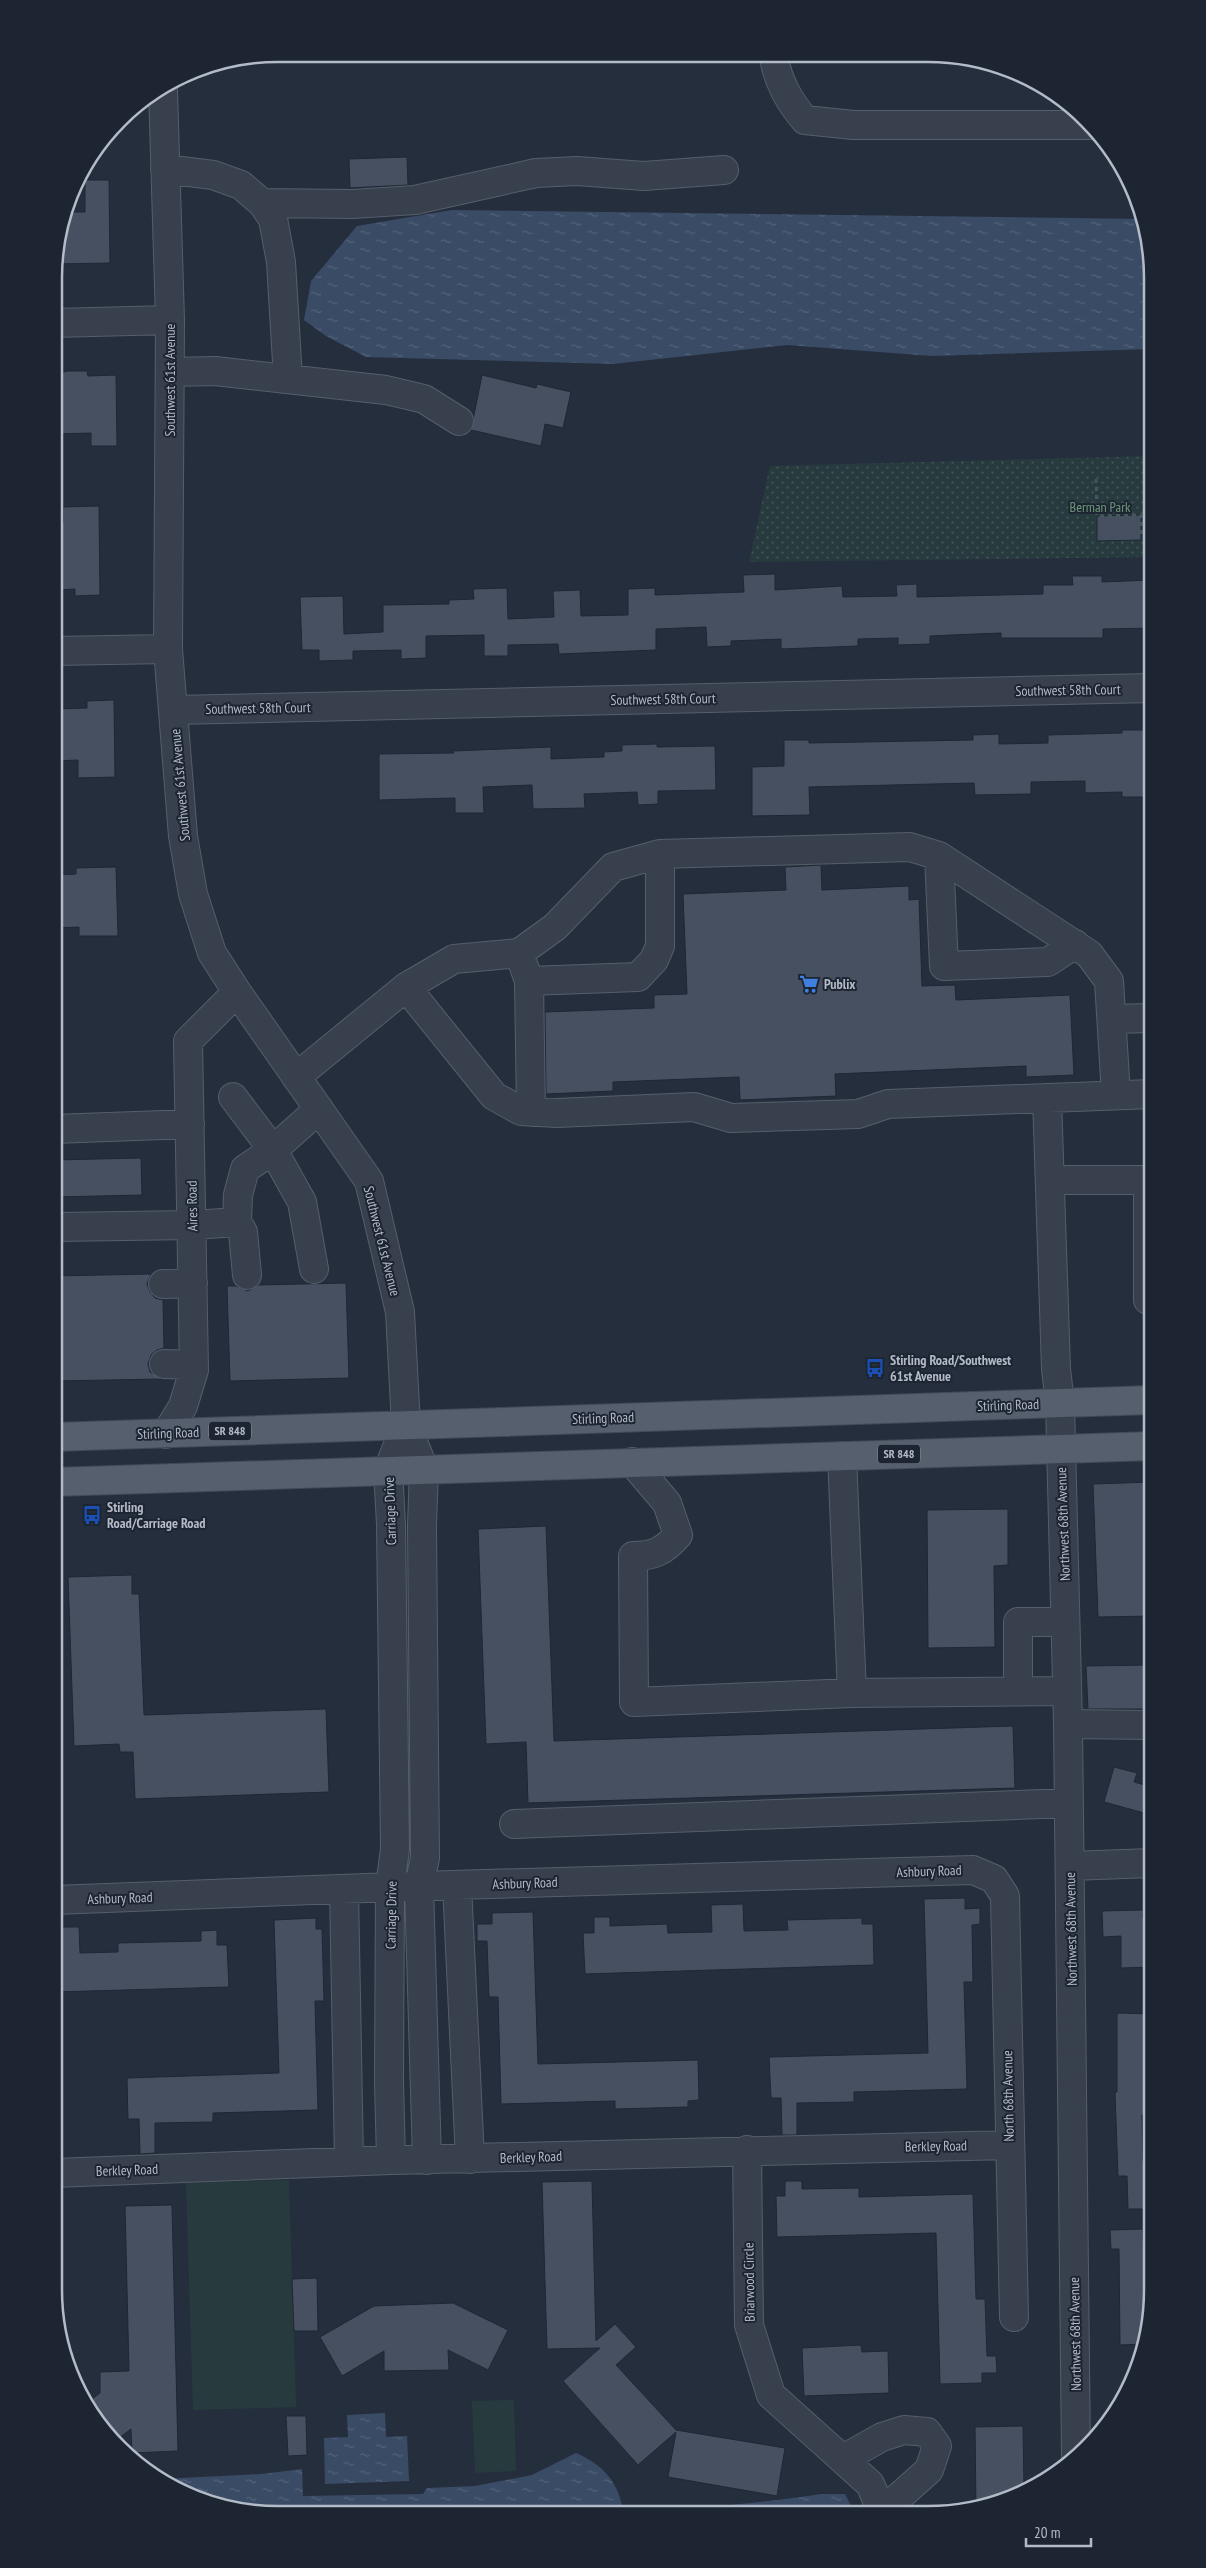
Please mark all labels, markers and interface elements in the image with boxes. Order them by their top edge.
street label: Southwest 61st Avenue [161,323,179,436]
park label: Berman Park [1070,498,1131,516]
street label: Southwest 58th Court [1015,680,1121,700]
street label: Southwest 58th Court [610,689,716,709]
street label: Southwest 58th Court [205,698,311,718]
street label: Southwest 61st Avenue [166,728,194,842]
supermarket icon: Publix [798,973,820,995]
place label: Publix [824,975,856,993]
street label: Aires Road [183,1180,201,1232]
street label: Southwest 61st Avenue [360,1184,404,1298]
place label: Stirling Road/Southwest 61st Avenue [890,1351,1011,1385]
bus stop icon: Stirling Road/Southwest 61st Avenue [864,1357,886,1379]
street label: Stirling Road [977,1395,1039,1415]
street label: Stirling Road [572,1408,634,1428]
road number: SR 848 [209,1422,251,1440]
street label: Stirling Road [137,1423,199,1443]
road number: SR 848 [878,1445,920,1464]
street label: Northwest 68th Avenue [1052,1467,1074,1581]
street label: Carriage Drive [380,1476,400,1545]
place label: Stirling Road/Carriage Road [107,1498,206,1532]
bus stop icon: Stirling Road/Carriage Road [81,1504,103,1526]
street label: Ashbury Road [896,1861,962,1881]
street label: Northwest 68th Avenue [1061,1872,1081,1986]
street label: Ashbury Road [492,1873,558,1893]
street label: Carriage Drive [381,1880,401,1949]
street label: Ashbury Road [87,1888,153,1908]
street label: North 68th Avenue [998,2050,1018,2142]
street label: Berkley Road [905,2136,967,2156]
street label: Berkley Road [500,2147,562,2167]
street label: Berkley Road [96,2160,158,2180]
street label: Briarwood Circle [739,2242,759,2322]
street label: Northwest 68th Avenue [1065,2277,1085,2391]
scale bar [1026,2516,1091,2548]
text: 20 m [1034,2523,1060,2542]

